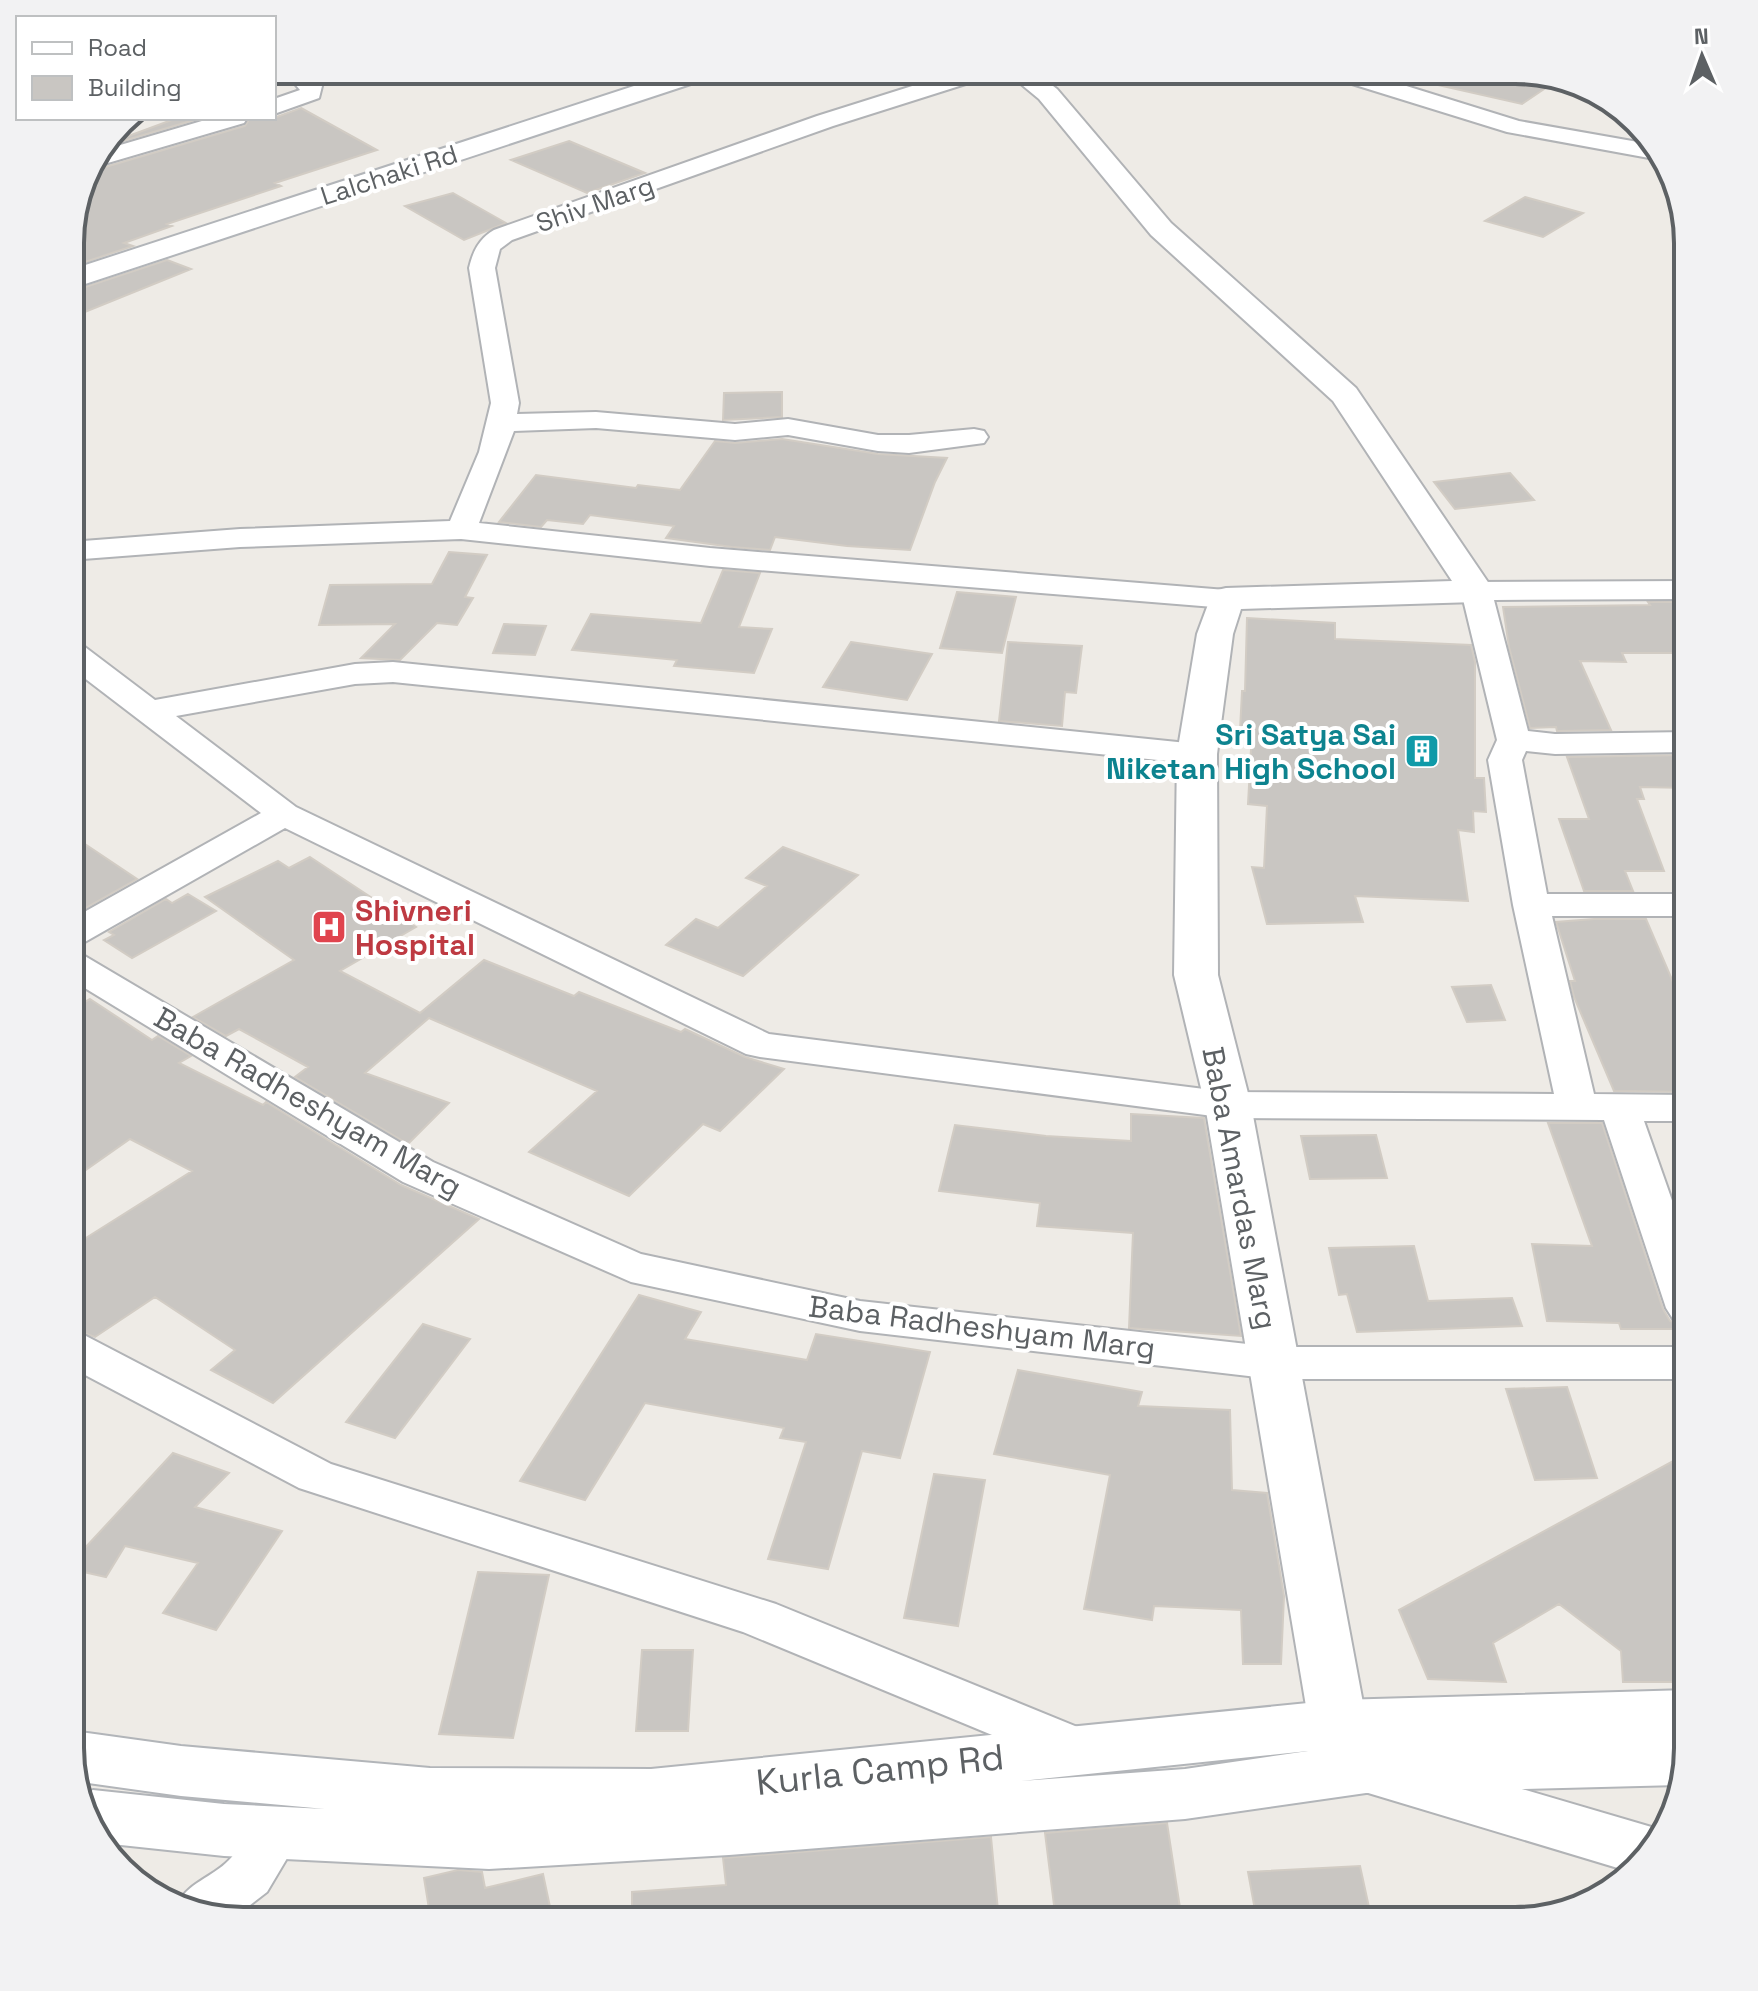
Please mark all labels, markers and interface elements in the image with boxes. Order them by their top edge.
legend [16,16,276,120]
north arrow [1662,16,1742,96]
text: N [1693,22,1709,50]
text: Road [88,32,147,63]
text: Building [88,72,182,103]
street label: Lalchaki Rd [316,137,462,213]
street label: Shiv Marg [532,168,658,240]
place label: Sri Satya Sai Niketan High School [1106,715,1396,788]
building icon: Sri Satya Sai Niketan High School [1403,732,1441,770]
place label: Shivneri Hospital [355,891,475,964]
hospital icon: Shivneri Hospital [310,908,348,946]
street label: Baba Radheshyam Marg [147,998,469,1206]
street label: Baba Amardas Marg [1193,1043,1287,1333]
street label: Baba Radheshyam Marg [806,1286,1158,1368]
street label: Kurla Camp Rd [754,1734,1006,1806]

